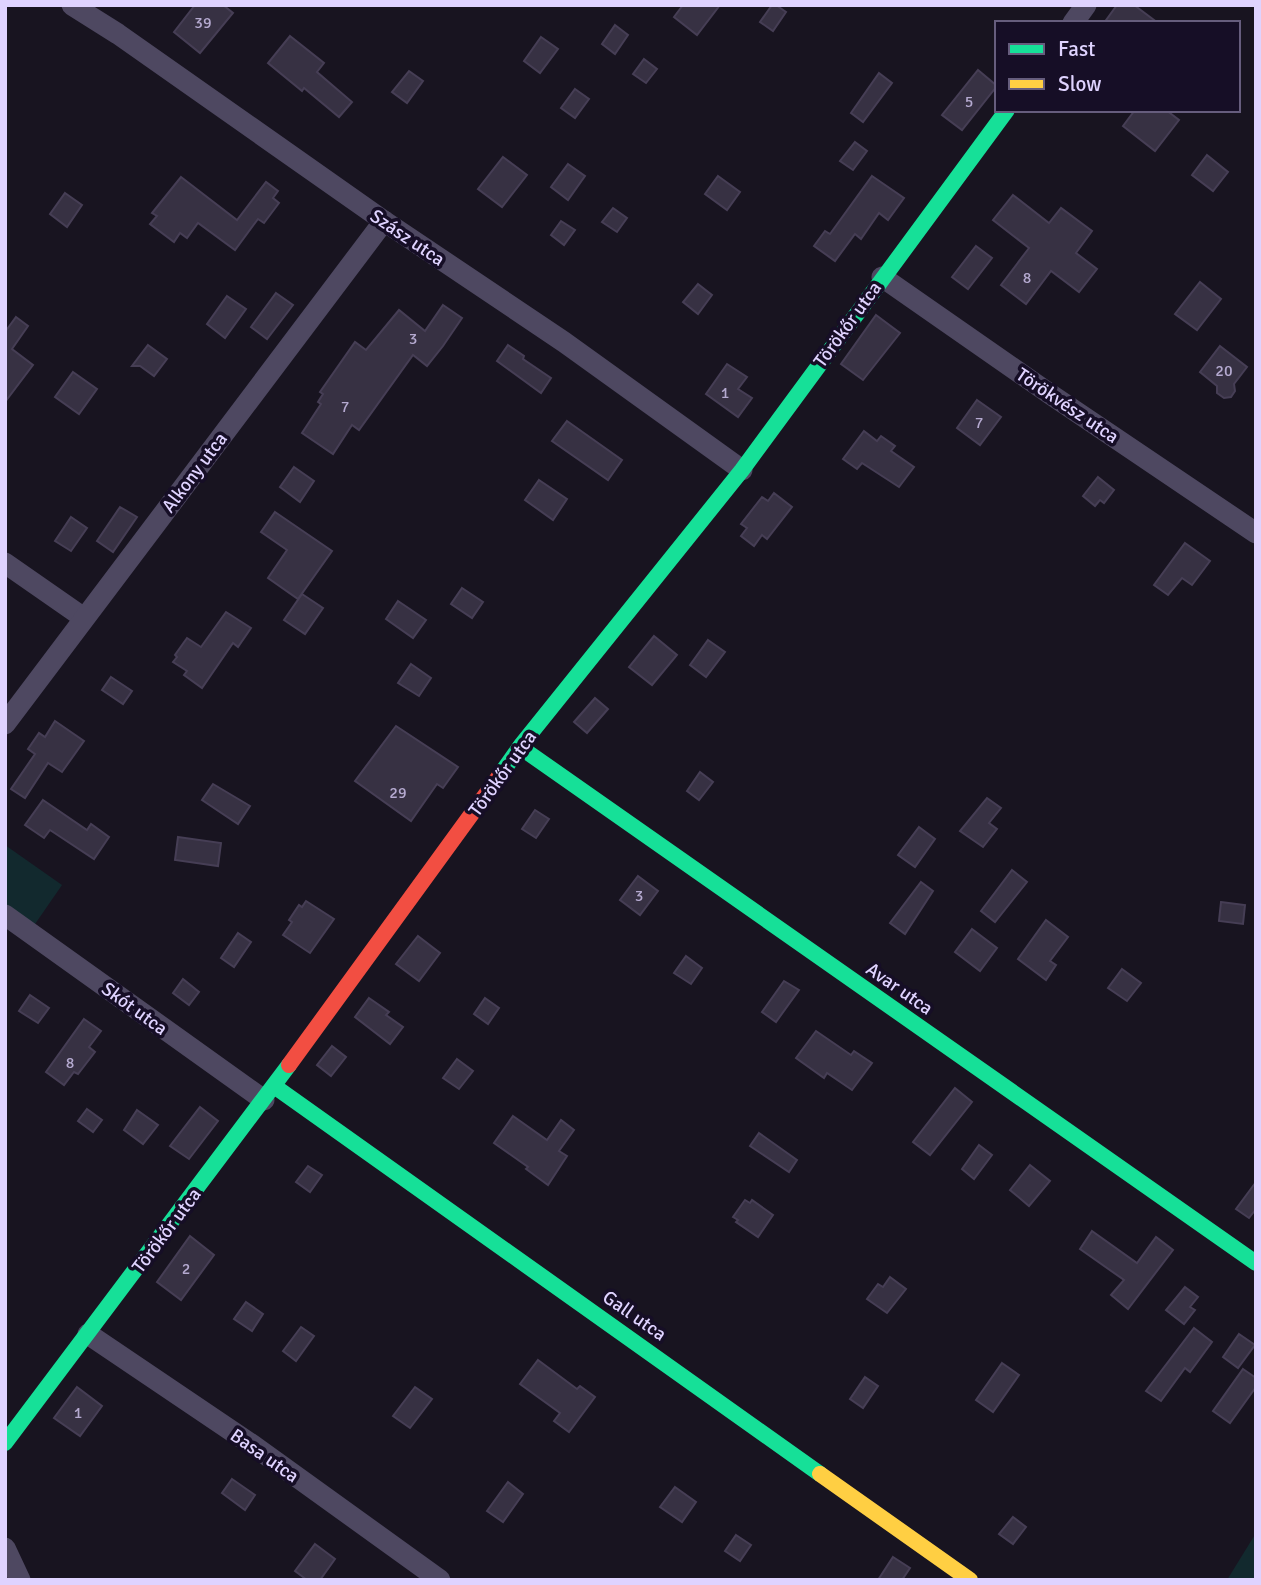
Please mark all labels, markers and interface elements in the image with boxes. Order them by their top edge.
house number: 39 [194,13,212,33]
legend [995,21,1240,112]
text: Fast [1058,36,1095,62]
text: Slow [1058,71,1102,97]
house number: 5 [965,92,973,112]
street label: Szász utca [365,204,449,272]
house number: 8 [1023,268,1031,288]
street label: Törökőr utca [809,277,887,372]
house number: 3 [409,329,417,349]
house number: 20 [1215,361,1233,381]
street label: Törökvész utca [1012,363,1123,449]
house number: 1 [721,383,729,403]
house number: 7 [341,397,349,417]
house number: 7 [975,413,983,433]
street label: Alkony utca [157,428,233,518]
street label: Törökőr utca [464,726,542,821]
house number: 29 [389,783,407,803]
house number: 3 [635,886,643,906]
street label: Avar utca [861,957,938,1021]
street label: Skót utca [97,977,172,1041]
house number: 8 [66,1053,74,1073]
street label: Törökőr utca [127,1183,207,1278]
house number: 2 [182,1259,190,1279]
street label: Gall utca [598,1285,671,1346]
house number: 1 [74,1403,82,1423]
street label: Basa utca [225,1423,304,1488]

